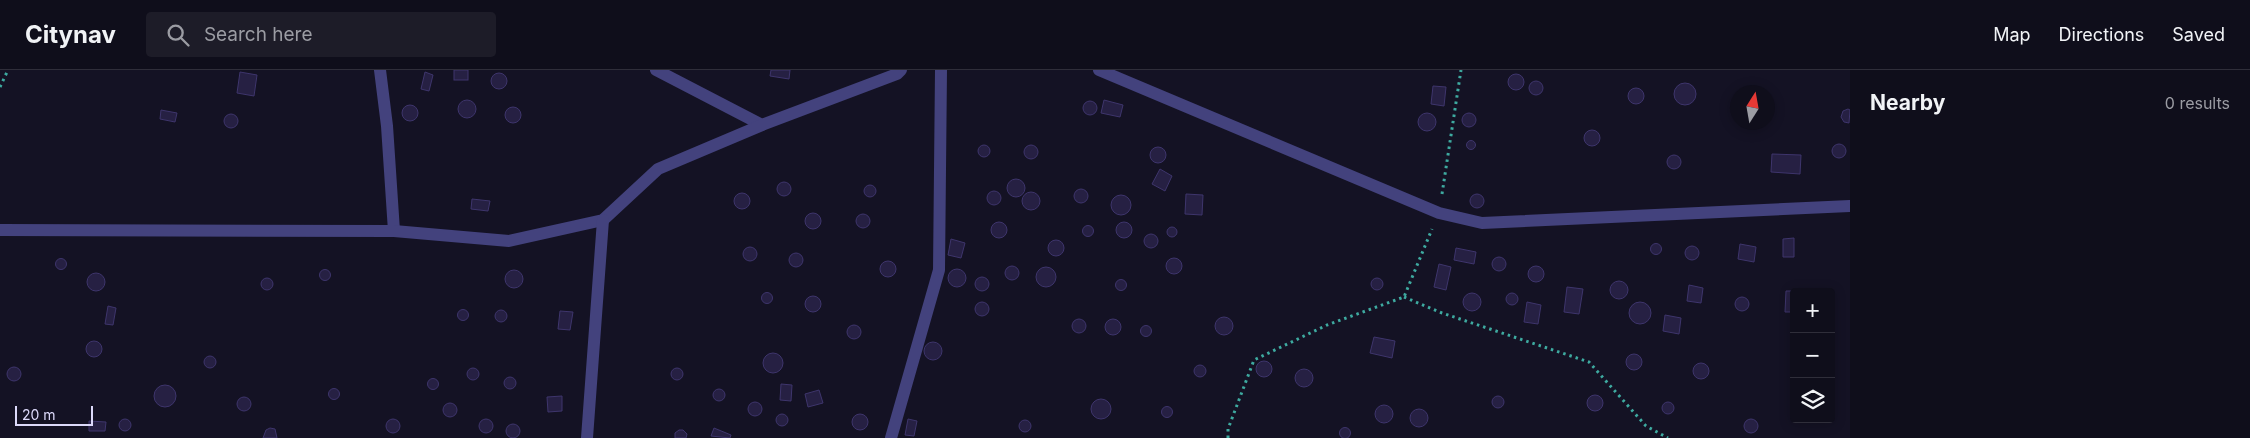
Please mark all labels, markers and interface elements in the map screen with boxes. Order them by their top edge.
search box [146,12,496,57]
text: Citynav [25,20,116,49]
icon: search [164,21,192,49]
text: Search here [204,23,313,46]
text: Map [1993,24,2031,45]
text: Directions [2059,24,2144,45]
text: Saved [2172,24,2225,45]
north arrow [1730,85,1775,130]
text: Nearby [1870,90,1945,115]
text: 0 results [2165,93,2230,113]
map controls [1790,288,1835,423]
button: + [1790,288,1835,333]
button: − [1790,333,1835,378]
button: layers [1790,378,1835,423]
scale bar [15,403,92,426]
text: 20 m [22,406,56,423]

